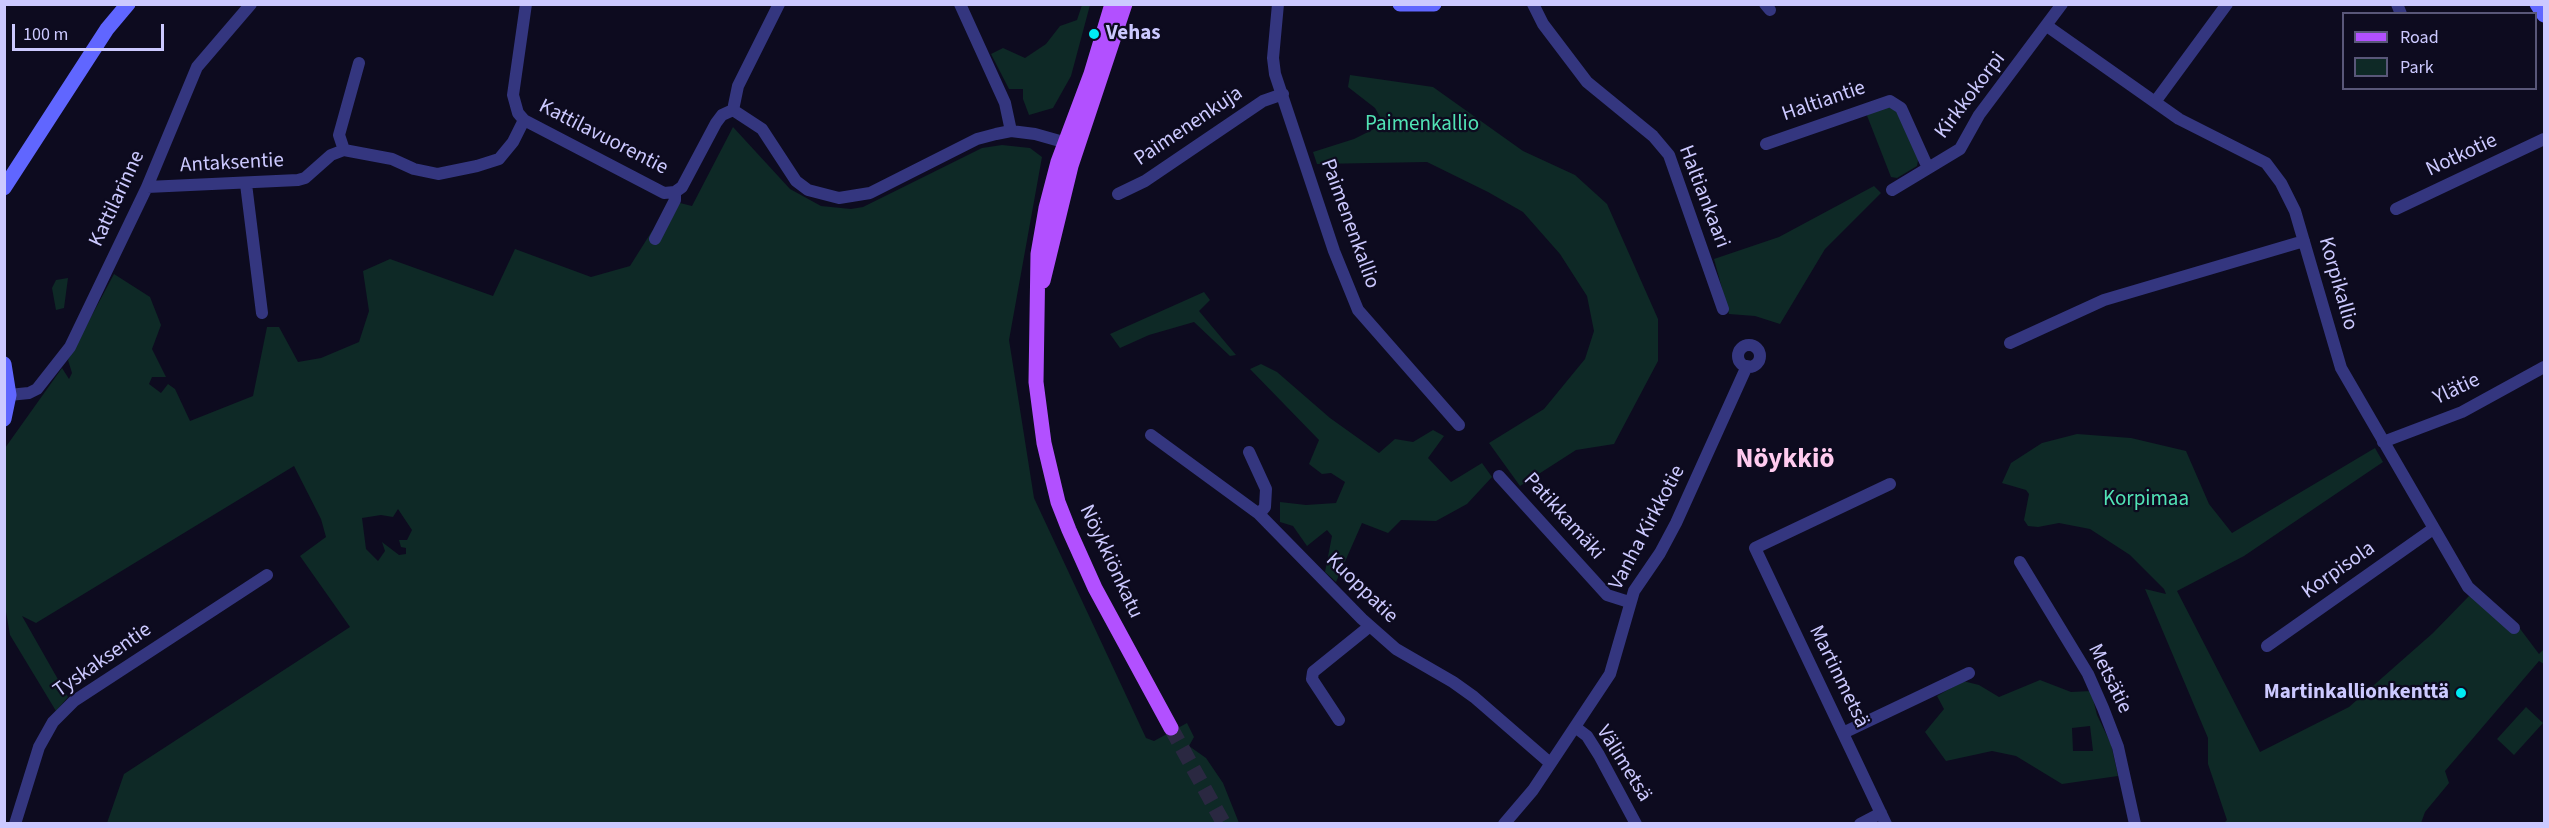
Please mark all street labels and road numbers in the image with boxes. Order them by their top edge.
street label: Kirkkokorpi [1930,48,2012,144]
street label: Haltiantie [1779,76,1869,128]
street label: Paimenenkuja [1130,82,1248,172]
street label: Kattilavuorentie [534,95,672,181]
street label: Notkotie [2423,129,2501,183]
street label: Haltiankaari [1672,142,1734,252]
street label: Kattilarinne [85,147,151,251]
street label: Antaksentie [179,149,285,179]
street label: Paimenenkallio [1314,156,1384,292]
street label: Korpikallio [2312,235,2362,333]
street label: Ylätie [2430,368,2484,412]
street label: Vanha Kirkkotie [1605,461,1691,595]
street label: Patikkamäki [1517,468,1609,566]
street label: Nöykkiönkatu [1073,501,1147,623]
street label: Korpisola [2298,537,2380,605]
street label: Kuoppatie [1320,548,1402,630]
street label: Tyskaksentie [49,618,157,704]
street label: Martinmetsä [1802,622,1874,732]
street label: Metsätie [2081,640,2137,718]
street label: Välimetsä [1590,721,1656,807]

